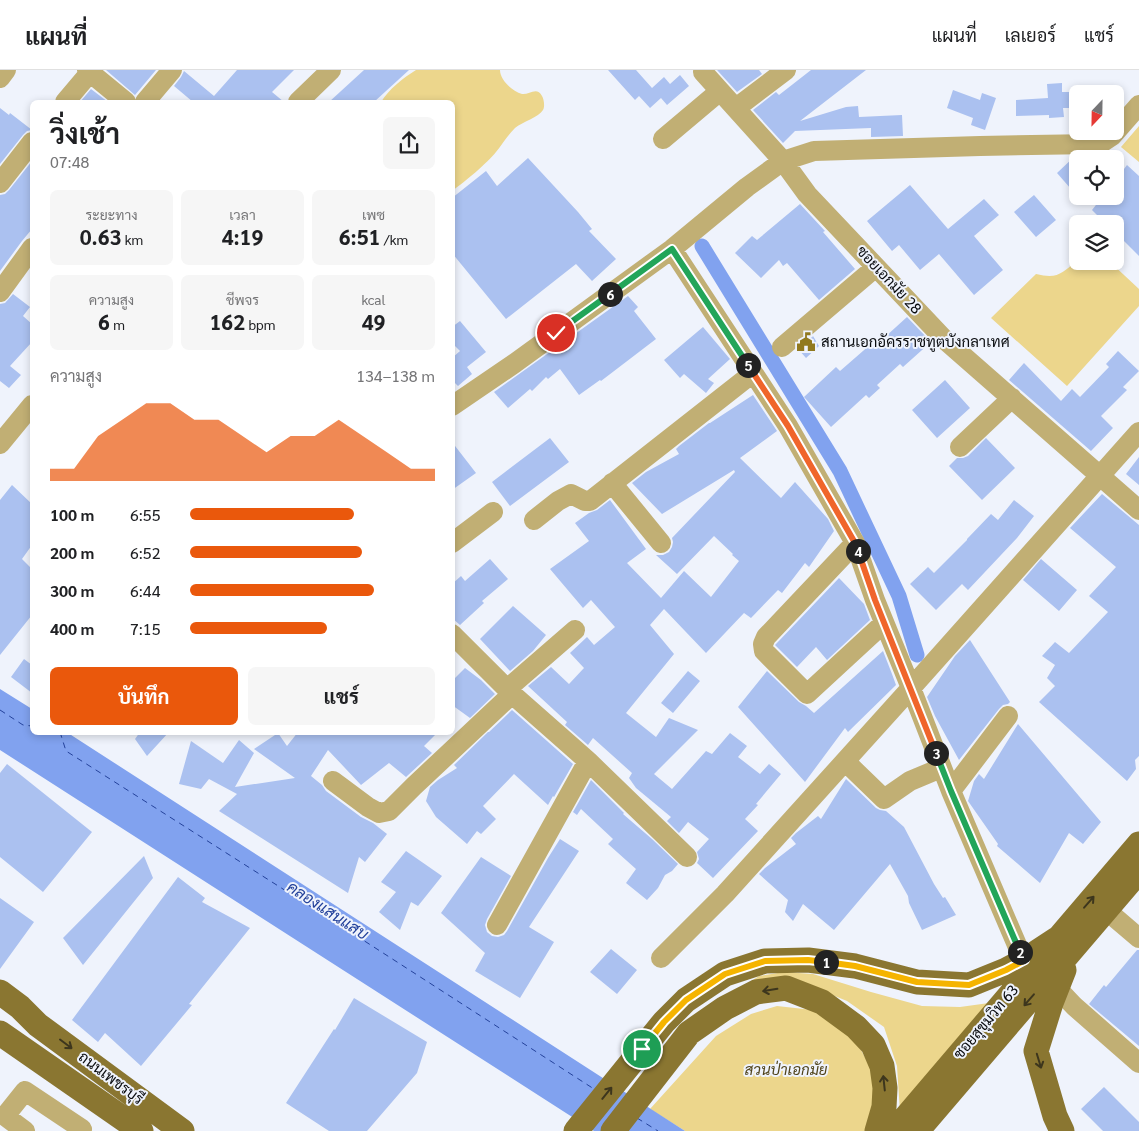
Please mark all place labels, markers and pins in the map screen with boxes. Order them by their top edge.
pin: 6 [598,282,622,306]
pin [535,312,577,354]
public building icon: สถานเอกอัครราชทูตบังกลาเทศ [795,331,817,353]
place label: สถานเอกอัครราชทูตบังกลาเทศ [821,331,1010,352]
pin: 5 [736,352,760,378]
pin: 4 [846,538,870,564]
pin: 3 [924,740,948,766]
pin: 2 [1008,940,1032,964]
pin: 1 [814,950,838,974]
pin [621,1028,663,1070]

